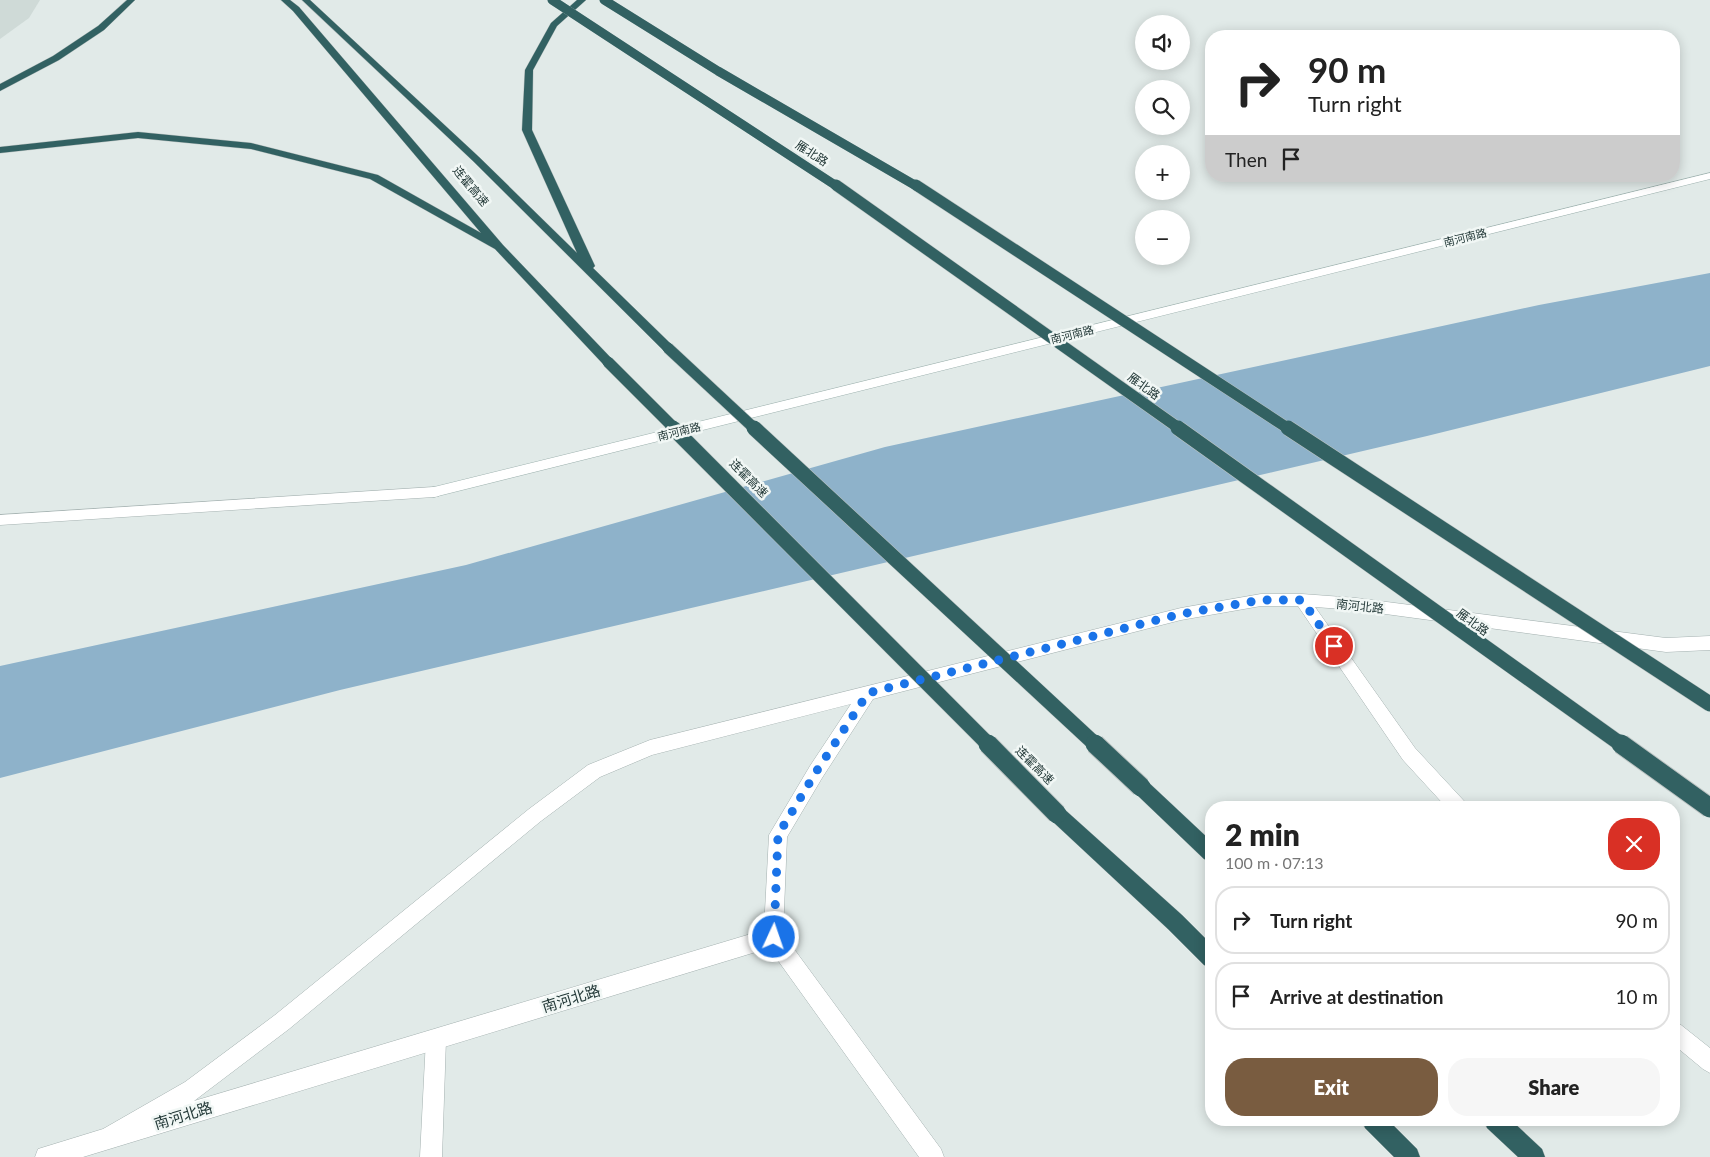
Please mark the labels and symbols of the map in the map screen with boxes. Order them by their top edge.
street label: 雁北路 [793,137,831,169]
street label: 连霍高速 [450,163,492,209]
street label: 南河南路 [1442,225,1488,249]
street label: 南河南路 [1049,322,1095,346]
street label: 雁北路 [1125,369,1163,403]
street label: 南河南路 [656,419,702,443]
street label: 连霍高速 [727,456,771,500]
street label: 南河北路 [1335,596,1385,616]
street label: 雁北路 [1454,605,1492,639]
pin [1313,625,1355,667]
street label: 连霍高速 [1013,743,1057,787]
position arrow [747,910,799,962]
street label: 南河北路 [540,981,602,1015]
street label: 南河北路 [152,1098,214,1132]

